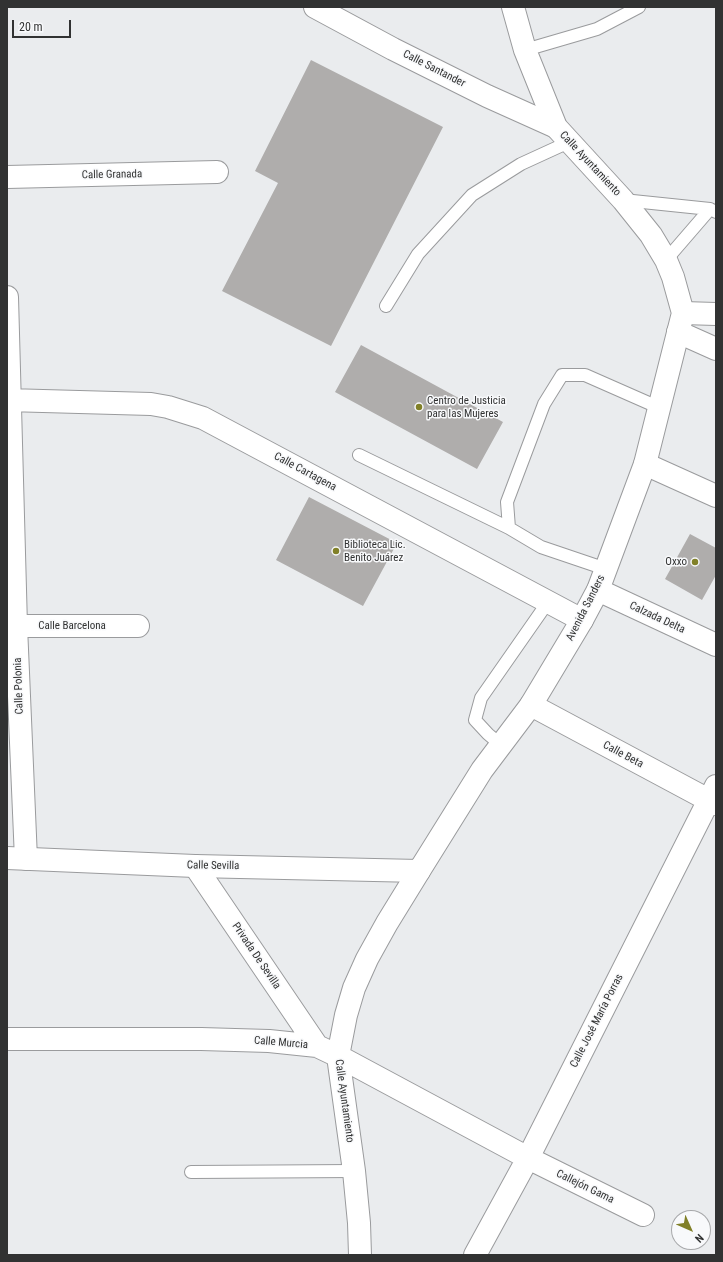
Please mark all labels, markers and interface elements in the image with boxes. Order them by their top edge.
scale bar [14,12,73,38]
text: 20 m [19,20,43,34]
street label: Calle Santander [401,48,467,90]
street label: Calle Ayuntamiento [557,129,623,199]
street label: Calle Granada [82,168,142,182]
place label: Centro de Justicia para las Mujeres [427,394,506,420]
marker: Centro de Justicia para las Mujeres [414,402,424,412]
street label: Calle Cartagena [271,450,339,494]
place label: Biblioteca Lic. Benito Juárez [344,538,406,564]
marker: Biblioteca Lic. Benito Juárez [331,546,341,556]
place label: Oxxo [665,555,687,569]
marker: Oxxo [690,557,700,567]
street label: Avenida Sanders [564,573,608,643]
street label: Calzada Delta [627,599,687,637]
street label: Calle Barcelona [38,619,106,633]
street label: Calle Polonia [11,657,27,715]
street label: Calle Beta [601,739,645,771]
street label: Calle Sevilla [187,859,239,873]
street label: Privada De Sevilla [229,920,283,992]
street label: Calle José María Porras [568,972,626,1070]
street label: Calle Murcia [254,1034,308,1052]
street label: Calle Ayuntamiento [332,1058,356,1144]
street label: Callejón Gama [554,1167,616,1207]
north arrow [671,1210,711,1250]
text: N [692,1231,706,1245]

